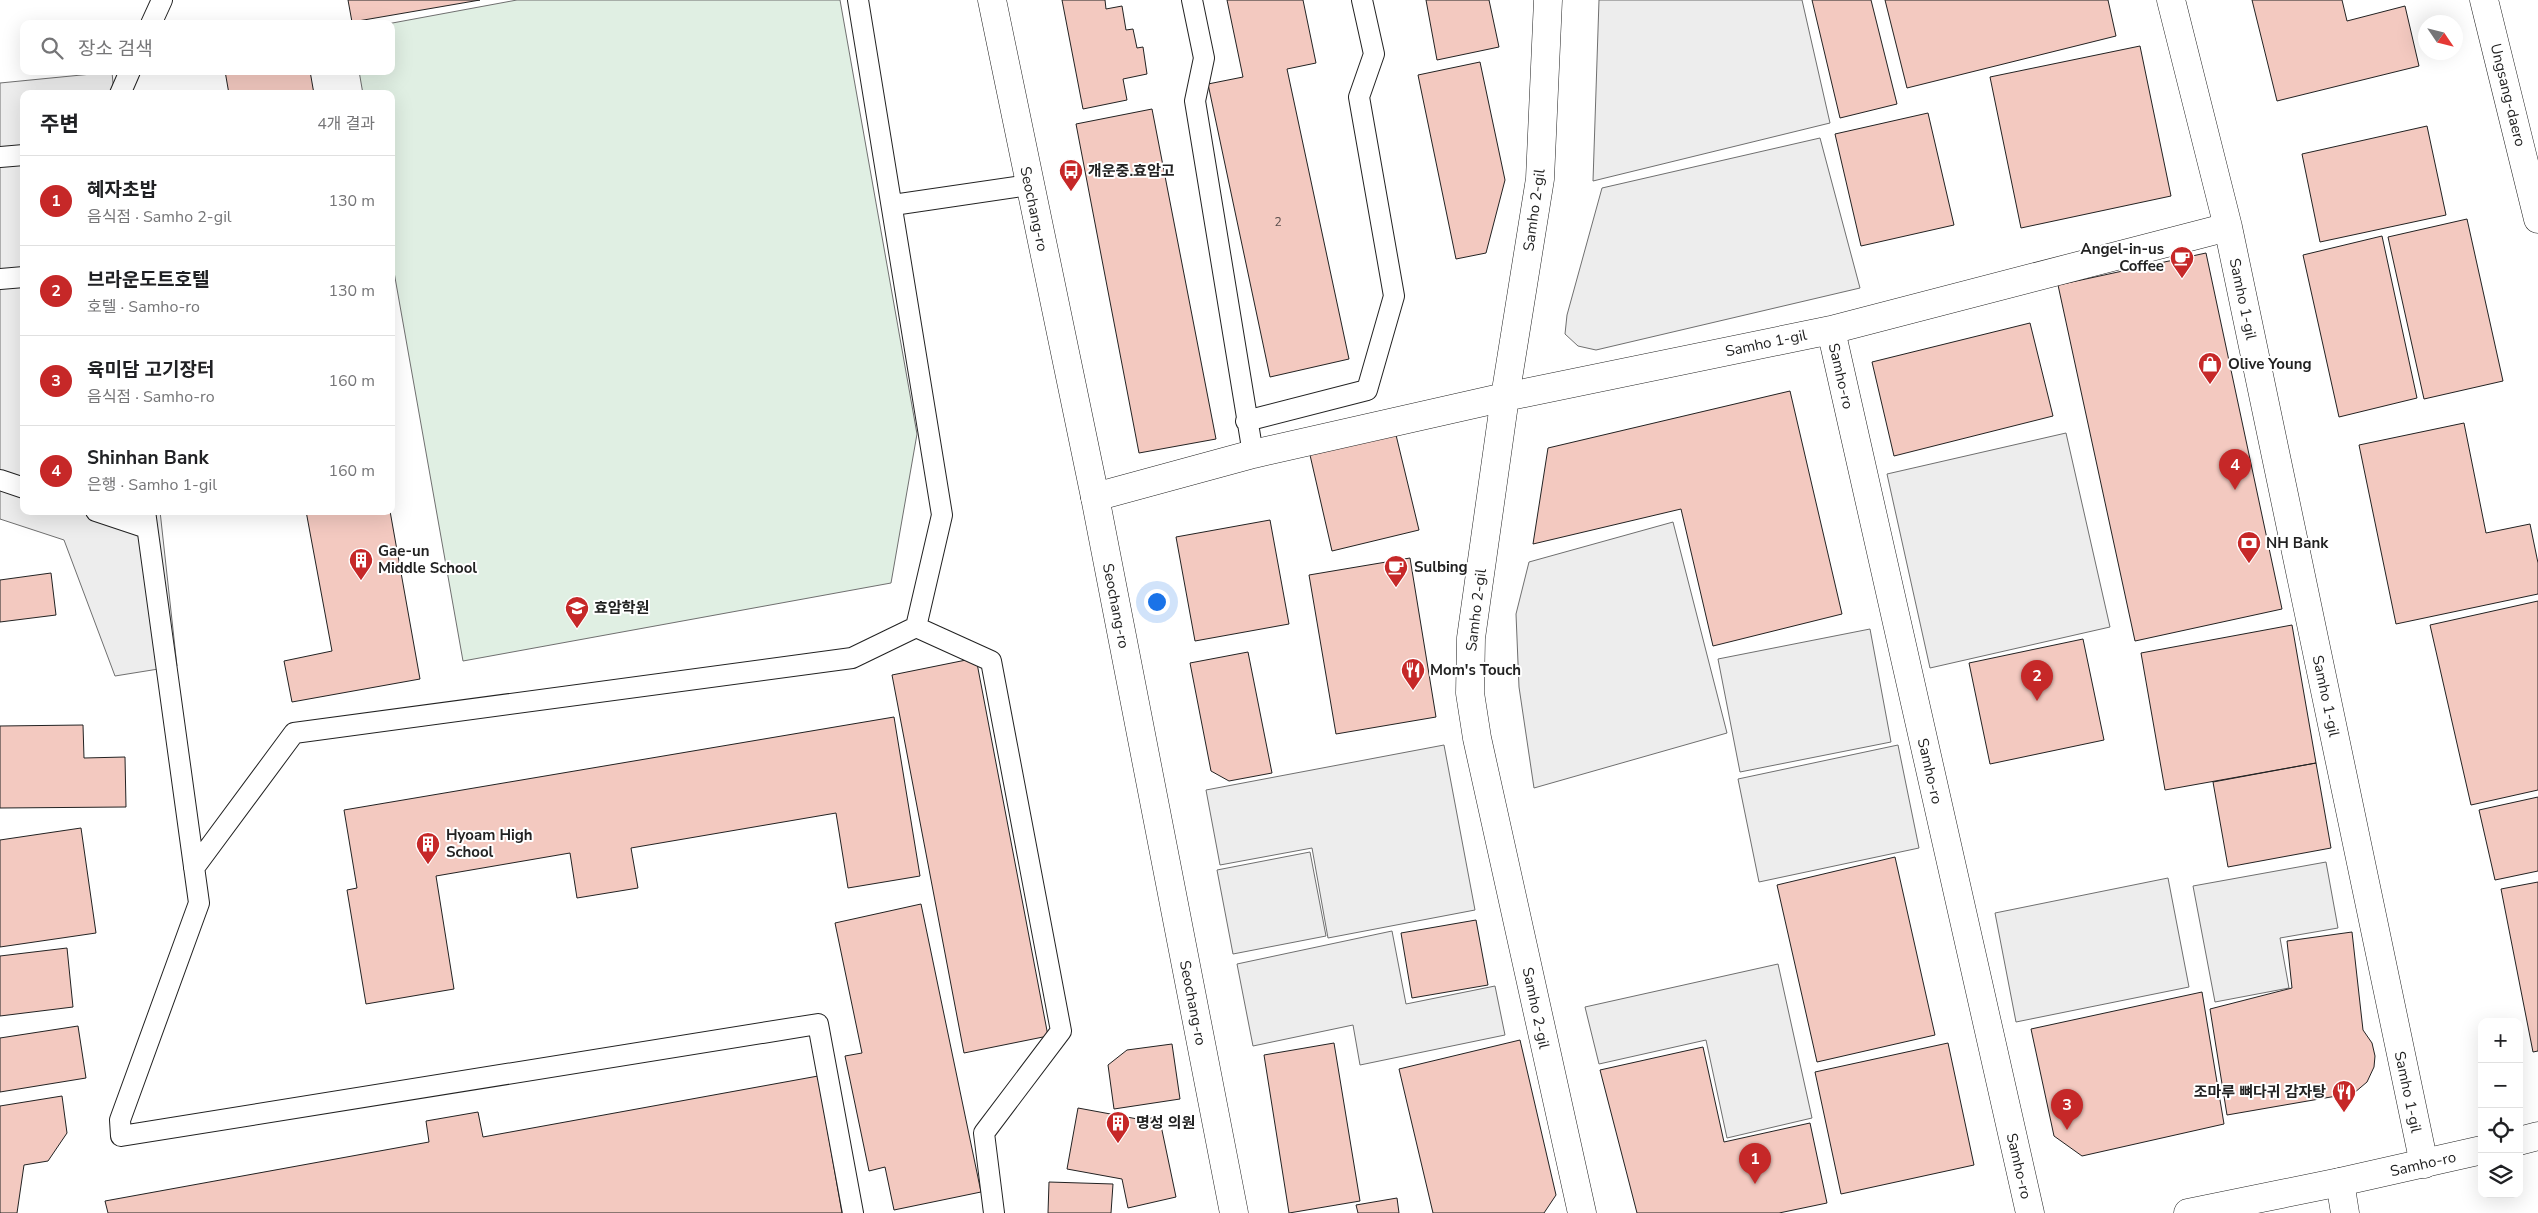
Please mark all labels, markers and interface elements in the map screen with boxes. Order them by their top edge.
north arrow [2418,15,2463,60]
search box [20,20,395,75]
icon: search [38,34,66,62]
text: 장소 검색 [78,36,153,62]
street label: Ungsang-daero [2486,41,2530,149]
text: 주변 [40,110,79,138]
text: 4개 결과 [317,113,375,135]
bus stop icon: 개운중.효암고 [1058,158,1084,192]
place label: 개운중.효암고 [1088,161,1175,181]
street label: Seochang-ro [1015,165,1053,253]
street label: Samho 2-gil [1518,167,1550,253]
text: 혜자초밥 [87,177,157,203]
text: 1 [51,190,61,212]
text: 130 m [328,190,375,212]
text: 음식점 · Samho 2-gil [87,206,232,228]
house number: 2 [1274,214,1282,230]
place label: Angel-in-us Coffee [2081,239,2164,276]
cafe icon: Angel-in-us Coffee [2169,245,2195,279]
street label: Samho 1-gil [2225,256,2262,342]
text: 브라운도트호텔 [87,267,209,293]
text: 2 [51,280,61,302]
text: 130 m [328,280,375,302]
text: 호텔 · Samho-ro [87,296,200,318]
street label: Samho 1-gil [1723,324,1809,361]
street label: Samho-ro [1824,341,1858,411]
shop icon: Olive Young [2197,351,2223,385]
place label: Olive Young [2228,354,2312,374]
text: 육미담 고기장터 [87,357,215,383]
text: 3 [51,370,61,392]
text: 160 m [328,370,375,392]
text: 음식점 · Samho-ro [87,386,215,408]
text: Shinhan Bank [87,445,209,471]
pin: 4 [2219,449,2251,490]
text: 4 [51,460,61,482]
text: 160 m [328,460,375,482]
text: 은행 · Samho 1-gil [87,474,217,496]
bank icon: NH Bank [2236,530,2262,564]
place label: NH Bank [2266,533,2329,553]
place label: Gae-un Middle School [378,541,477,578]
building icon: Gae-un Middle School [348,547,374,581]
cafe icon: Sulbing [1383,554,1409,588]
place label: Sulbing [1414,557,1468,577]
street label: Seochang-ro [1098,562,1134,650]
street label: Samho 2-gil [1461,567,1491,652]
your location [1144,589,1170,615]
school or university icon: 효암학원 [564,595,590,629]
place label: 효암학원 [594,598,649,618]
street label: Samho 1-gil [2308,653,2345,739]
restaurant icon: Mom's Touch [1400,657,1426,691]
place label: Mom's Touch [1430,660,1521,680]
pin: 2 [2021,660,2053,701]
street label: Samho-ro [1913,736,1947,806]
place label: Hyoam High School [446,825,533,862]
building icon: Hyoam High School [415,831,441,865]
street label: Seochang-ro [1175,959,1211,1047]
street label: Samho 2-gil [1518,965,1555,1051]
map controls [2478,1018,2523,1198]
button: + [2478,1018,2523,1063]
street label: Samho 1-gil [2390,1049,2427,1135]
button: − [2478,1063,2523,1108]
restaurant icon: 조마루 뼈다귀 감자탕 [2331,1079,2357,1113]
place label: 조마루 뼈다귀 감자탕 [2194,1082,2326,1102]
pin: 3 [2051,1089,2083,1130]
button: locate [2478,1108,2523,1153]
building icon: 명성 의원 [1105,1110,1131,1144]
place label: 명성 의원 [1136,1113,1195,1133]
street label: Samho-ro [2002,1131,2036,1201]
pin: 1 [1739,1143,1771,1184]
street label: Samho-ro [2388,1147,2458,1181]
button: layers [2478,1153,2523,1198]

